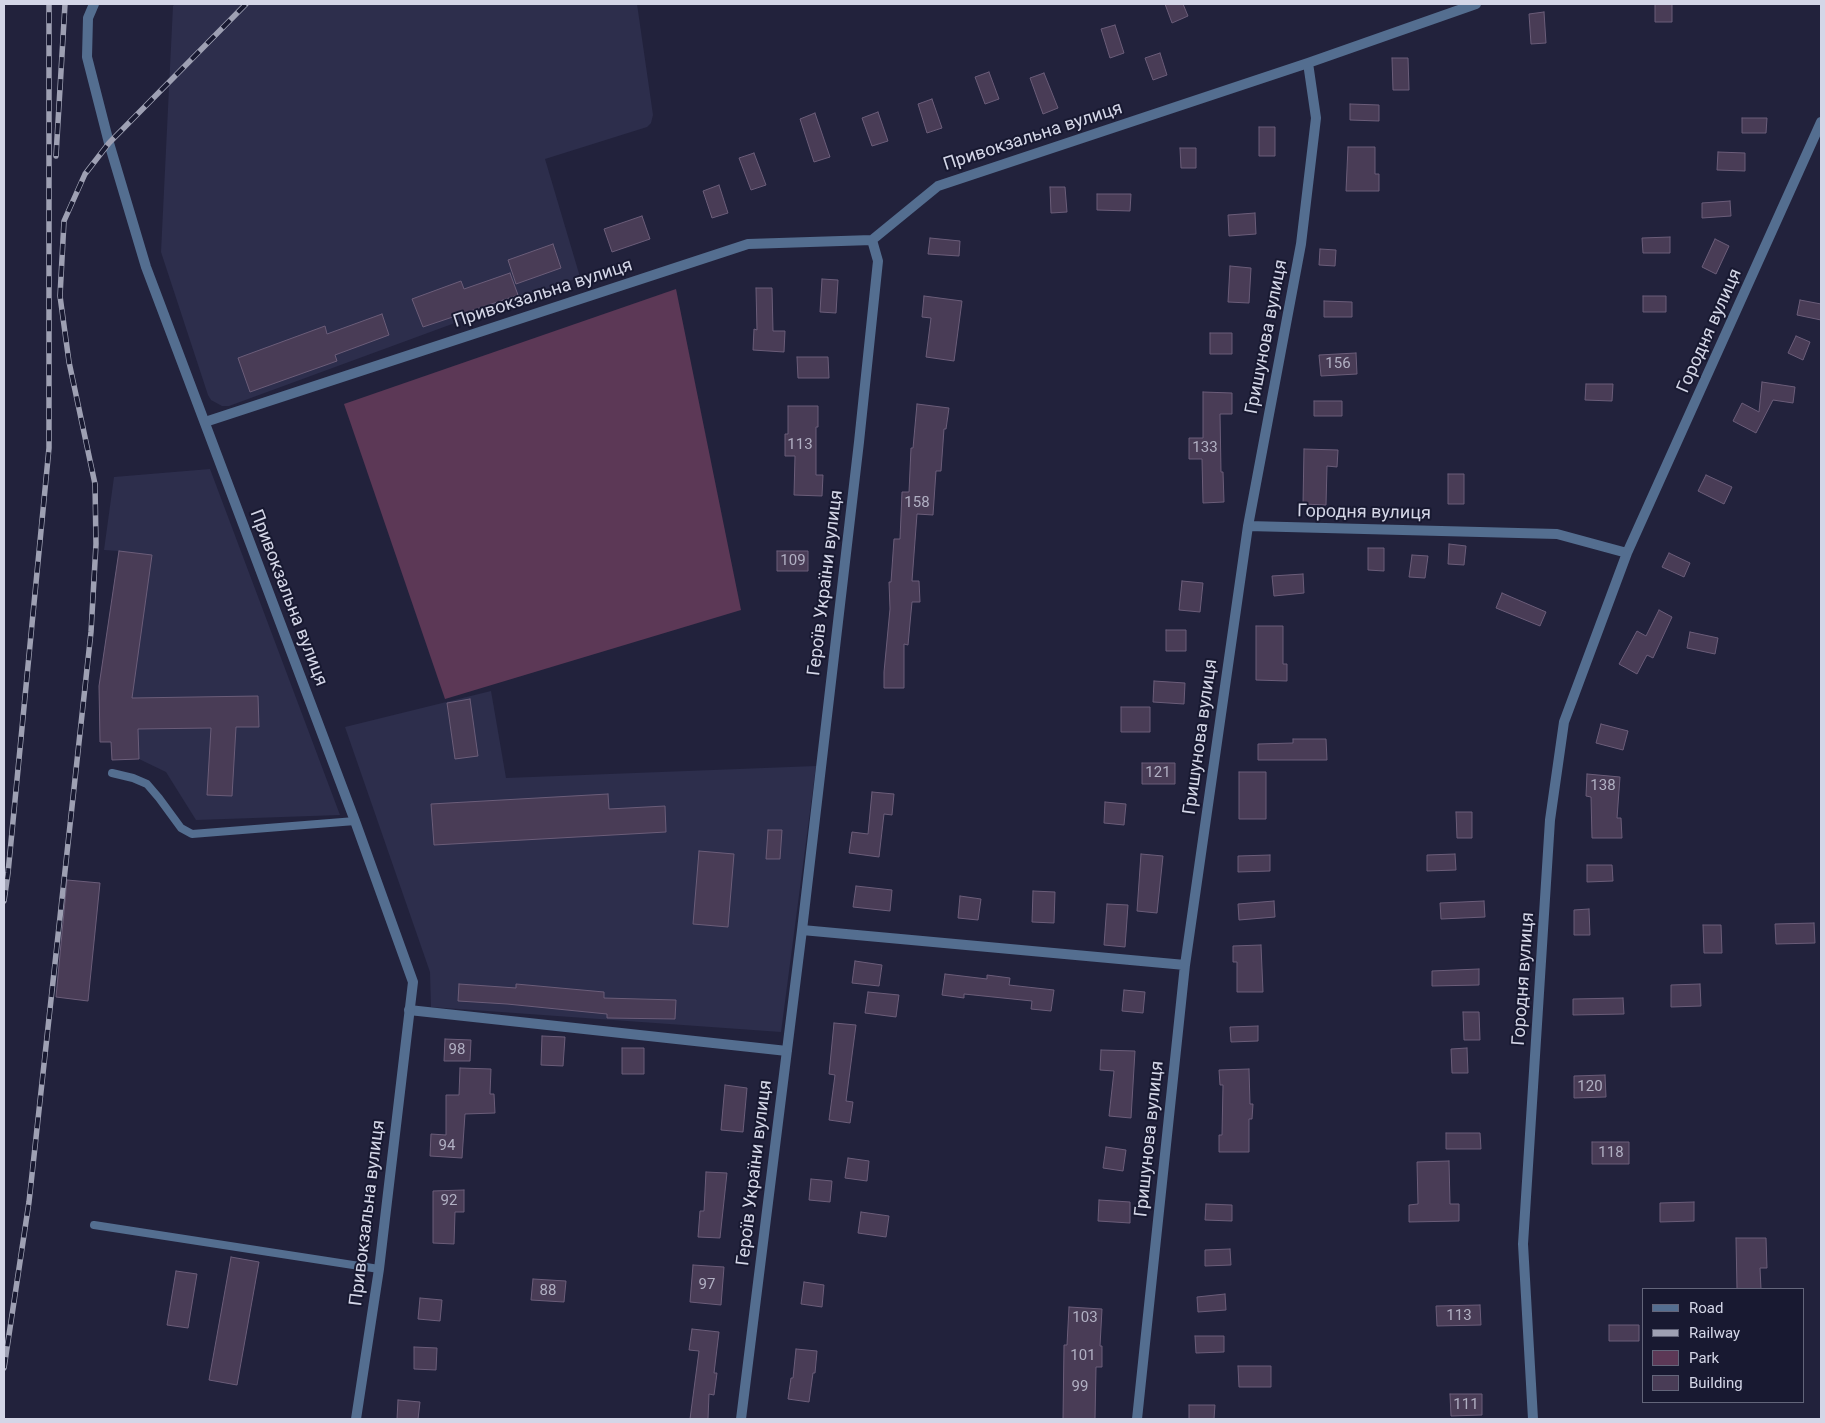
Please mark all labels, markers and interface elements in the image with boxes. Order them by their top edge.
street label: Привокзальна вулиця [941,98,1125,176]
street label: Привокзальна вулиця [451,255,635,333]
street label: Гришунова вулиця [1241,258,1293,416]
street label: Городня вулиця [1673,266,1747,396]
house number: 156 [1325,355,1351,373]
house number: 113 [787,436,813,454]
house number: 133 [1192,439,1218,457]
street label: Героїв України вулиця [804,489,848,677]
house number: 158 [904,494,930,512]
street label: Городня вулиця [1297,501,1431,525]
street label: Привокзальна вулиця [244,507,332,689]
house number: 109 [780,552,806,570]
street label: Гришунова вулиця [1179,658,1223,816]
house number: 121 [1145,764,1171,782]
house number: 138 [1590,777,1616,795]
street label: Городня вулиця [1509,912,1539,1046]
house number: 98 [449,1041,465,1059]
street label: Гришунова вулиця [1131,1060,1169,1218]
house number: 120 [1577,1078,1603,1096]
street label: Героїв України вулиця [733,1079,777,1267]
street label: Привокзальна вулиця [346,1119,390,1307]
house number: 94 [439,1137,455,1155]
house number: 118 [1598,1144,1624,1162]
house number: 92 [441,1192,457,1210]
house number: 97 [699,1276,715,1294]
house number: 88 [540,1282,556,1300]
legend [1642,1288,1805,1403]
text: Road [1689,1299,1723,1317]
house number: 113 [1446,1307,1472,1325]
house number: 103 [1072,1309,1098,1327]
text: Railway [1689,1324,1740,1342]
house number: 101 [1070,1347,1096,1365]
text: Park [1689,1349,1719,1367]
text: Building [1689,1374,1743,1392]
house number: 99 [1072,1378,1088,1396]
house number: 111 [1453,1396,1479,1414]

